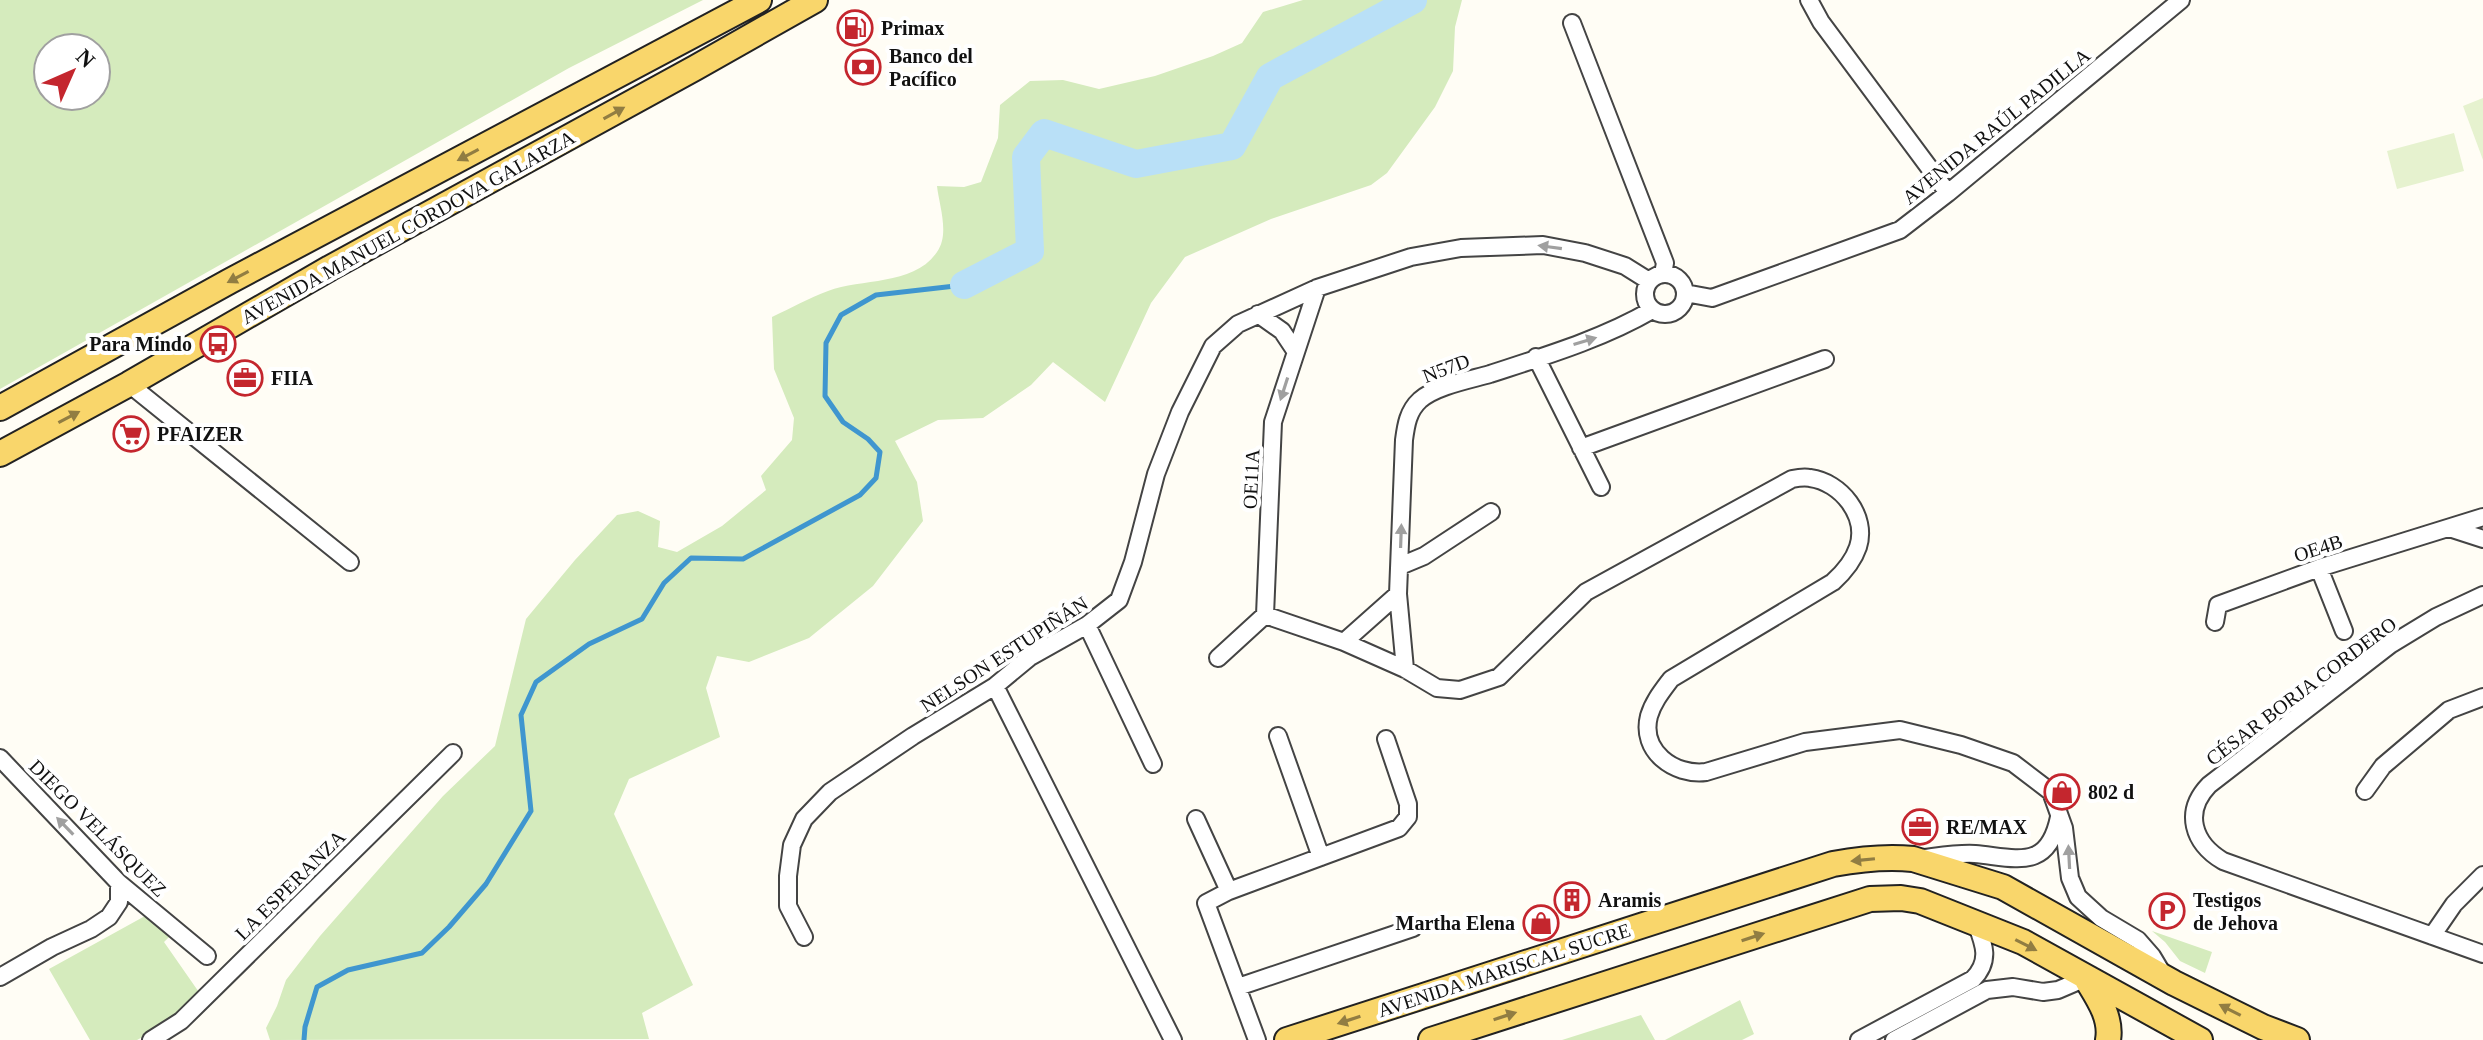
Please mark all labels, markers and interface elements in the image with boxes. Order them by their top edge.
fuel station icon: Primax [836,9,874,47]
place label: Primax [881,17,944,39]
north arrow [32,32,112,112]
street label: AVENIDA RAÚL PADILLA [1897,42,2095,208]
text: N [71,44,100,73]
place label: Banco del Pacífico [889,45,973,90]
bank icon: Banco del Pacífico [844,48,882,86]
one-way arrow [602,107,625,120]
street label: AVENIDA MANUEL CÓRDOVA GALARZA [237,125,579,328]
one-way arrow [456,149,479,162]
one-way arrow [1537,240,1562,253]
one-way arrow [227,270,249,284]
bus stop icon: Para Mindo [199,325,237,363]
place label: Para Mindo [89,333,192,355]
one-way arrow [1574,335,1598,347]
street label: N57D [1419,349,1473,387]
office icon: FIIA [226,359,264,397]
place label: FIIA [271,367,314,389]
one-way arrow [1278,377,1290,401]
one-way arrow [57,410,80,423]
supermarket icon: PFAIZER [112,415,150,453]
place label: PFAIZER [157,423,244,445]
street label: OE11A [1238,448,1264,510]
one-way arrow [1395,523,1407,548]
street label: OE4B [2291,530,2345,566]
street label: NELSON ESTUPIÑÁN [916,591,1092,716]
street label: CÉSAR BORJA CORDERO [2202,612,2400,770]
street label: DIEGO VELÁSQUEZ [25,755,171,901]
shop icon: 802 d [2043,773,2081,811]
place label: 802 d [2088,781,2134,803]
office icon: RE/MAX [1901,808,1939,846]
place label: RE/MAX [1946,816,2028,838]
one-way arrow [57,817,75,836]
street label: LA ESPERANZA [231,825,350,944]
one-way arrow [2062,844,2075,869]
one-way arrow [1850,853,1875,866]
building icon: Aramis [1553,881,1591,919]
place label: Aramis [1598,889,1662,911]
place label: Testigos de Jehova [2193,889,2278,934]
parking icon: Testigos de Jehova [2148,892,2186,930]
shop icon: Martha Elena [1522,904,1560,942]
place label: Martha Elena [1396,912,1515,934]
street label: AVENIDA MARISCAL SUCRE [1375,919,1633,1021]
one-way arrow [1741,930,1765,943]
one-way arrow [2014,938,2037,951]
one-way arrow [2219,1004,2242,1017]
one-way arrow [1494,1009,1518,1022]
one-way arrow [1337,1014,1361,1027]

